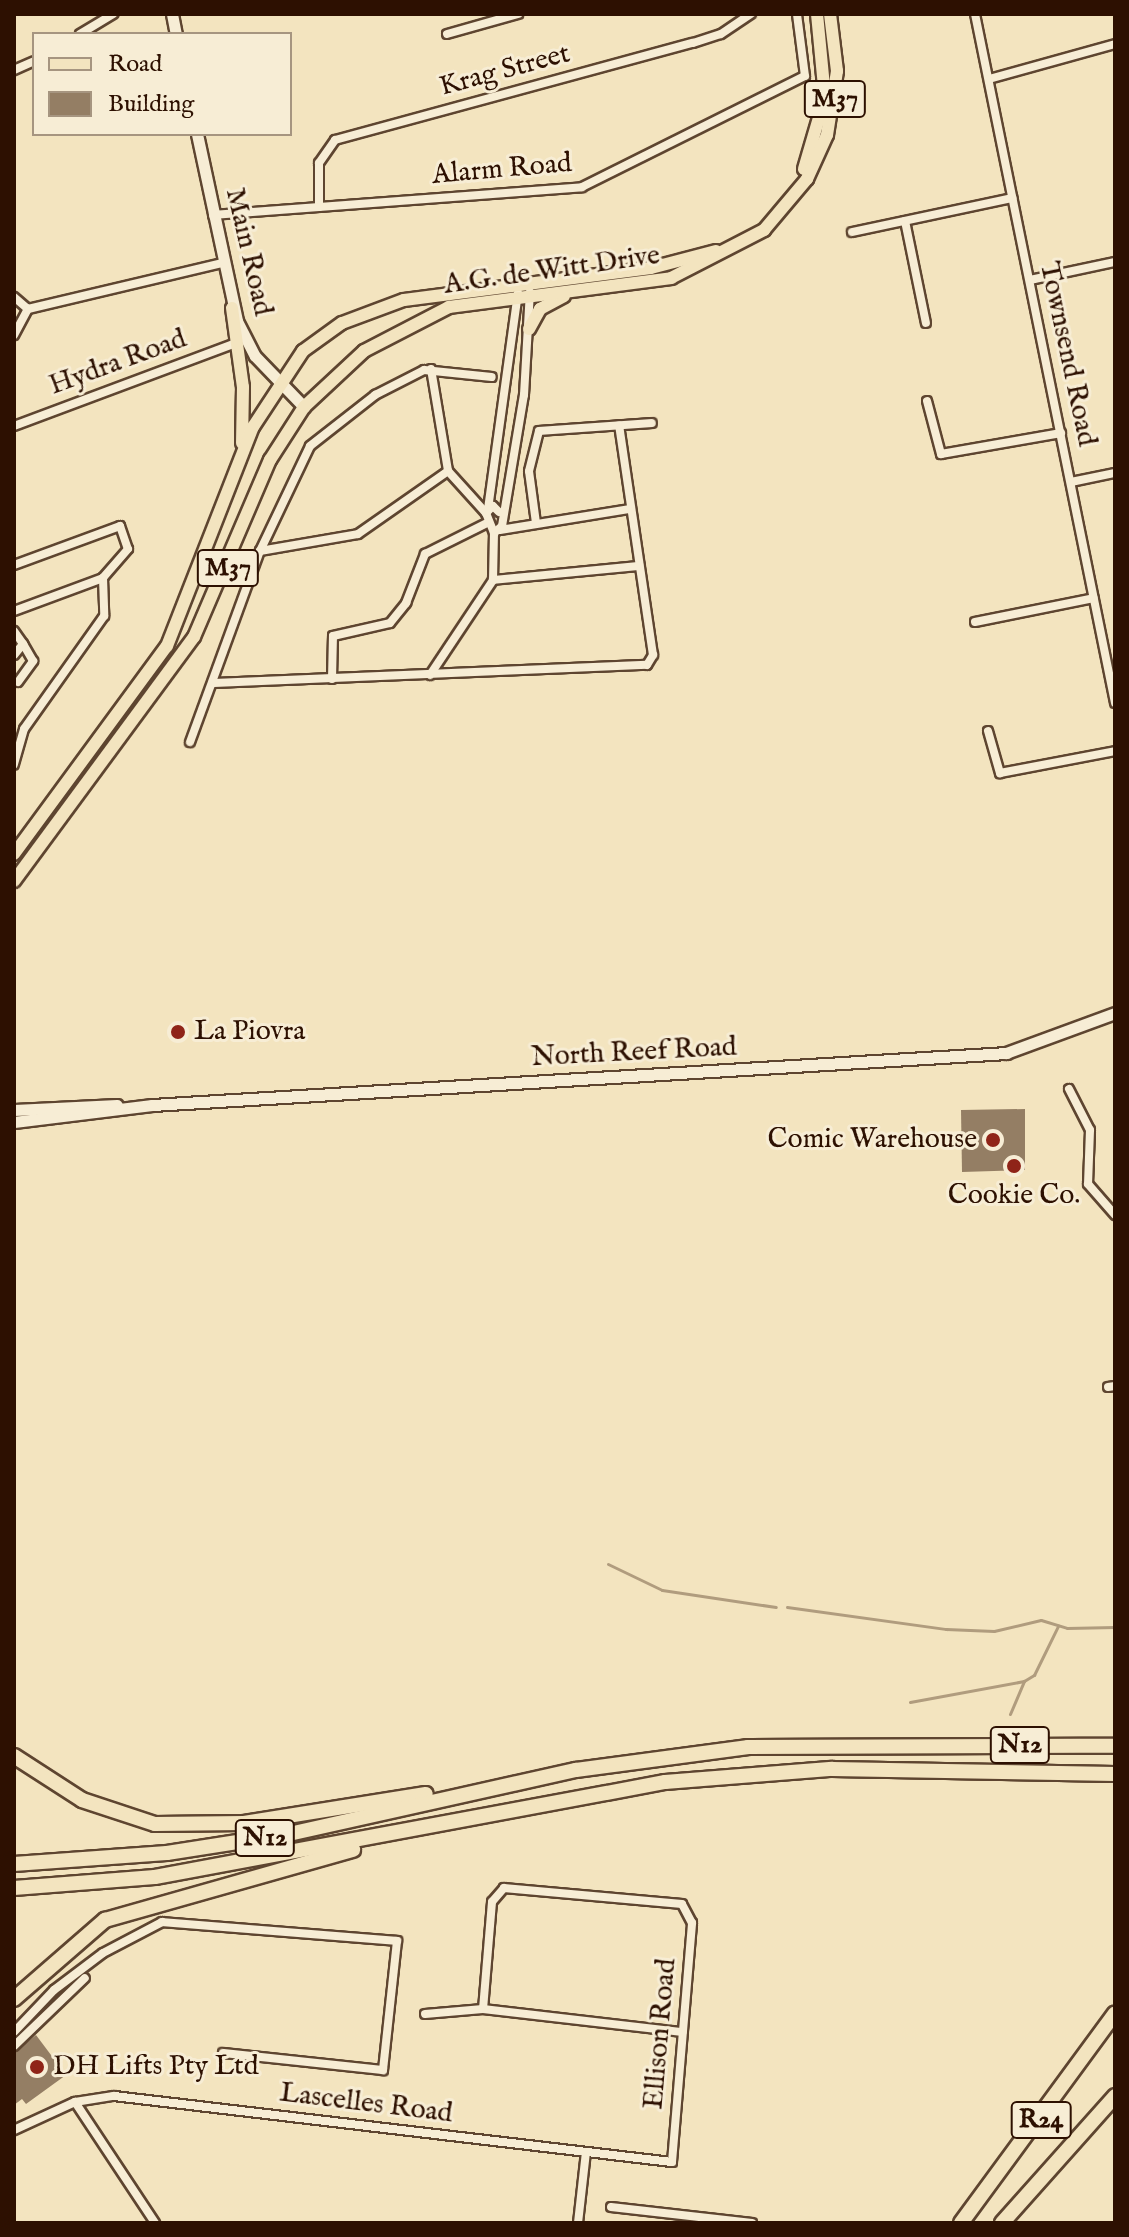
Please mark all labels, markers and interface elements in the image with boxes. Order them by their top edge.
legend [32,32,292,136]
street label: Krag Street [436,37,574,105]
text: Road [108,49,162,80]
road number: M37 [803,77,867,121]
text: Building [108,89,194,120]
street label: Alarm Road [431,147,573,193]
street label: Main Road [217,185,279,319]
street label: A.G. de Witt Drive [442,239,662,303]
street label: Townsend Road [1031,259,1103,449]
street label: Hydra Road [45,323,191,403]
road number: M37 [196,546,260,590]
place label: La Piovra [194,1015,305,1049]
marker: La Piovra [169,1023,187,1041]
street label: North Reef Road [530,1031,738,1075]
place label: Comic Warehouse [768,1123,977,1157]
marker: Comic Warehouse [984,1131,1002,1149]
marker: Cookie Co. [1005,1157,1023,1175]
place label: Cookie Co. [948,1179,1080,1213]
road number: N12 [988,1723,1052,1767]
road number: N12 [233,1816,297,1860]
street label: Ellison Road [638,1957,684,2111]
place label: DH Lifts Pty Ltd [53,2050,259,2084]
marker: DH Lifts Pty Ltd [28,2058,46,2076]
street label: Lascelles Road [278,2077,454,2131]
road number: R24 [1009,2098,1073,2142]

